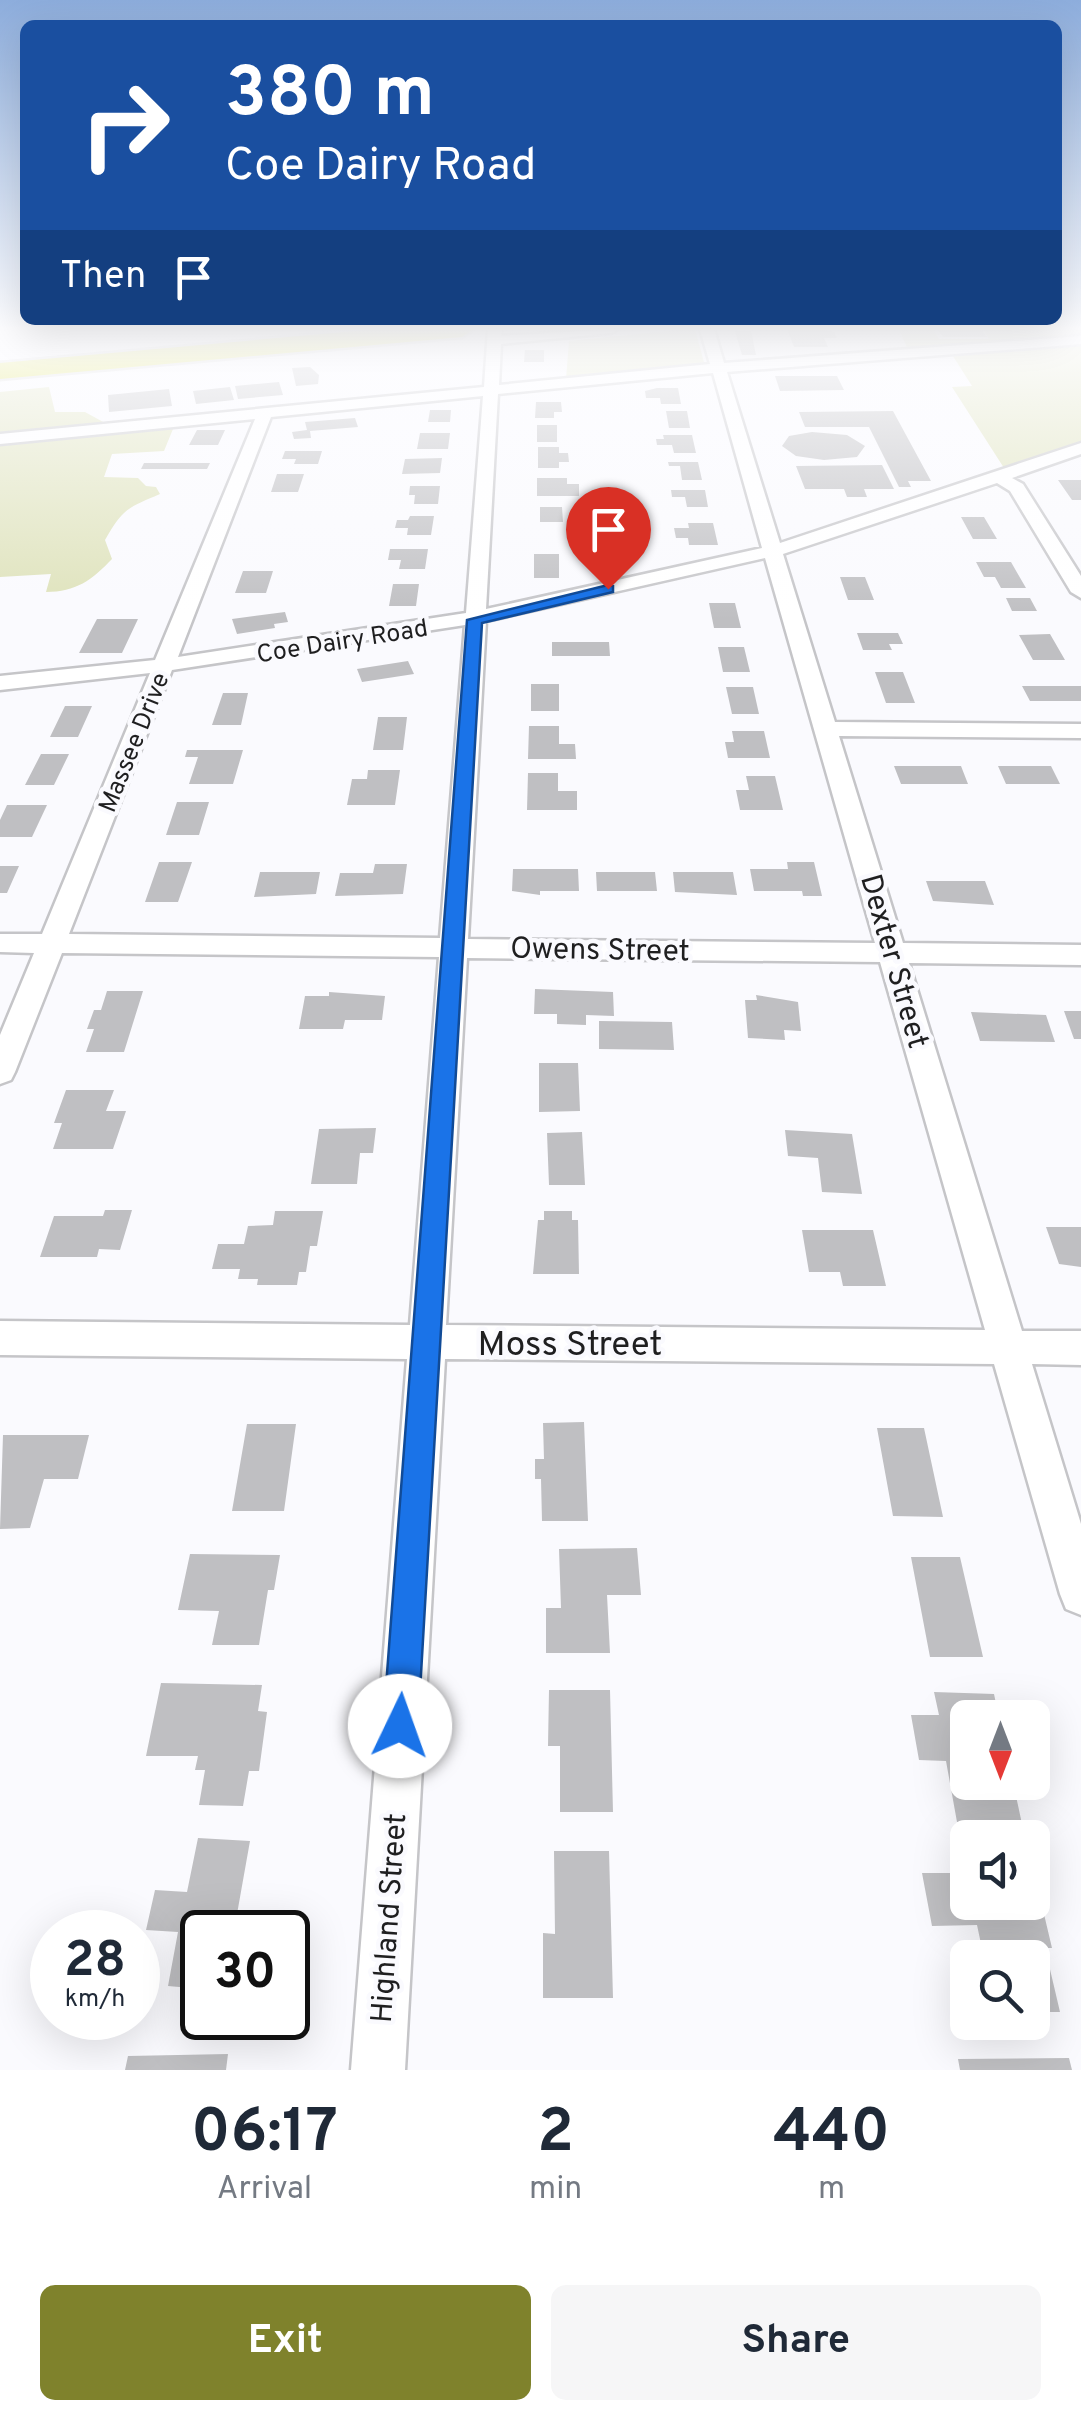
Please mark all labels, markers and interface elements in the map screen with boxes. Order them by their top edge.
text: 380 m [225,52,435,141]
icon: right [60,60,190,190]
text: Coe Dairy Road [225,139,536,196]
icon: arrive [166,250,221,305]
text: Then [60,253,146,302]
pin [566,487,651,590]
icon: arrive [581,502,636,557]
street label: Coe Dairy Road [255,614,430,672]
street label: Massee Drive [93,668,178,818]
street label: Dexter Street [850,870,935,1053]
street label: Owens Street [510,931,690,972]
street label: Moss Street [478,1324,662,1368]
position arrow [348,1674,452,1778]
north arrow [950,1700,1050,1800]
map controls [950,1700,1050,2040]
street label: Highland Street [365,1812,416,2024]
button: sound [950,1820,1050,1920]
speed limit sign: 30 [180,1910,310,2040]
text: 28 [64,1931,126,1994]
button: search [950,1940,1050,2040]
text: km/h [65,1984,125,2016]
text: 06:17 [191,2097,338,2173]
text: 2 [537,2097,574,2173]
text: 440 [773,2097,890,2173]
text: Arrival [217,2170,312,2210]
text: min [529,2170,582,2210]
text: m [818,2170,845,2210]
button: Exit [40,2285,531,2400]
button: Share [551,2285,1041,2400]

